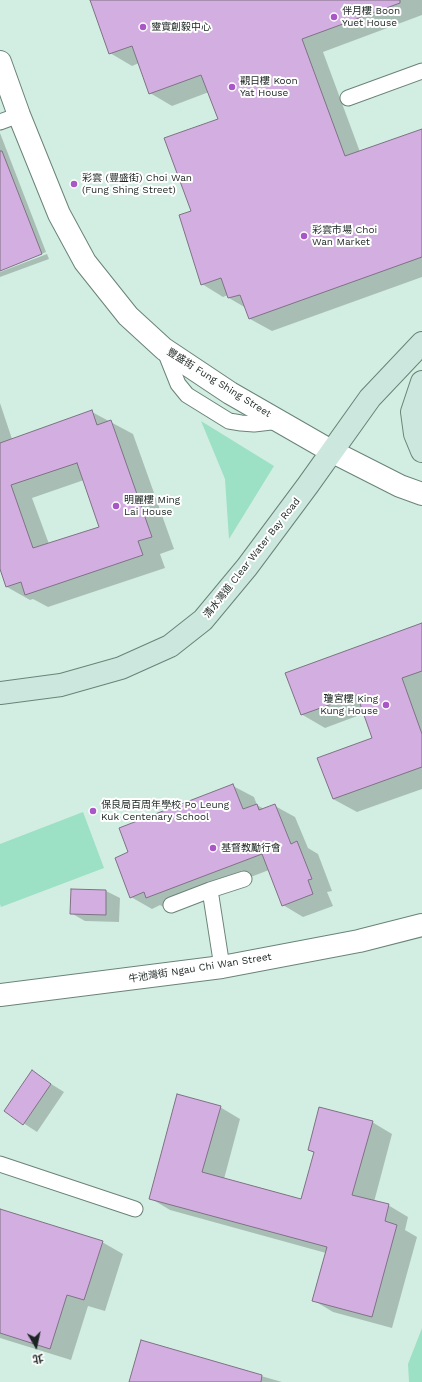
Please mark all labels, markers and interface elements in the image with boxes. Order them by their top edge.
place label: 伴月樓 Boon Yuet House [342,5,400,28]
marker: 伴月樓 Boon Yuet House [329,12,339,22]
place label: 靈實創毅中心 [151,21,211,33]
marker: 靈實創毅中心 [138,22,148,32]
place label: 觀日樓 Koon Yat House [240,75,298,98]
marker: 觀日樓 Koon Yat House [227,82,237,92]
place label: 彩雲 (豐盛街) Choi Wan (Fung Shing Street) [82,172,192,196]
marker: 彩雲 (豐盛街) Choi Wan (Fung Shing Street) [69,179,79,189]
place label: 彩雲市場 Choi Wan Market [312,224,377,248]
marker: 彩雲市場 Choi Wan Market [299,231,309,241]
street label: 豐盛街 Fung Shing Street [165,346,273,420]
place label: 明麗樓 Ming Lai House [124,494,180,518]
street label: 清水灣道 Clear Water Bay Road [201,496,303,620]
marker: 明麗樓 Ming Lai House [111,501,121,511]
place label: 瓊宮樓 King Kung House [320,693,378,716]
marker: 瓊宮樓 King Kung House [381,700,391,710]
place label: 保良局百周年學校 Po Leung Kuk Centenary School [101,799,229,822]
marker: 保良局百周年學校 Po Leung Kuk Centenary School [88,806,98,816]
place label: 基督教勵行會 [221,842,281,854]
marker: 基督教勵行會 [208,843,218,853]
street label: 牛池灣街 Ngau Chi Wan Street [128,951,272,985]
north arrow [16,1326,56,1366]
text: 北 [32,1351,44,1366]

